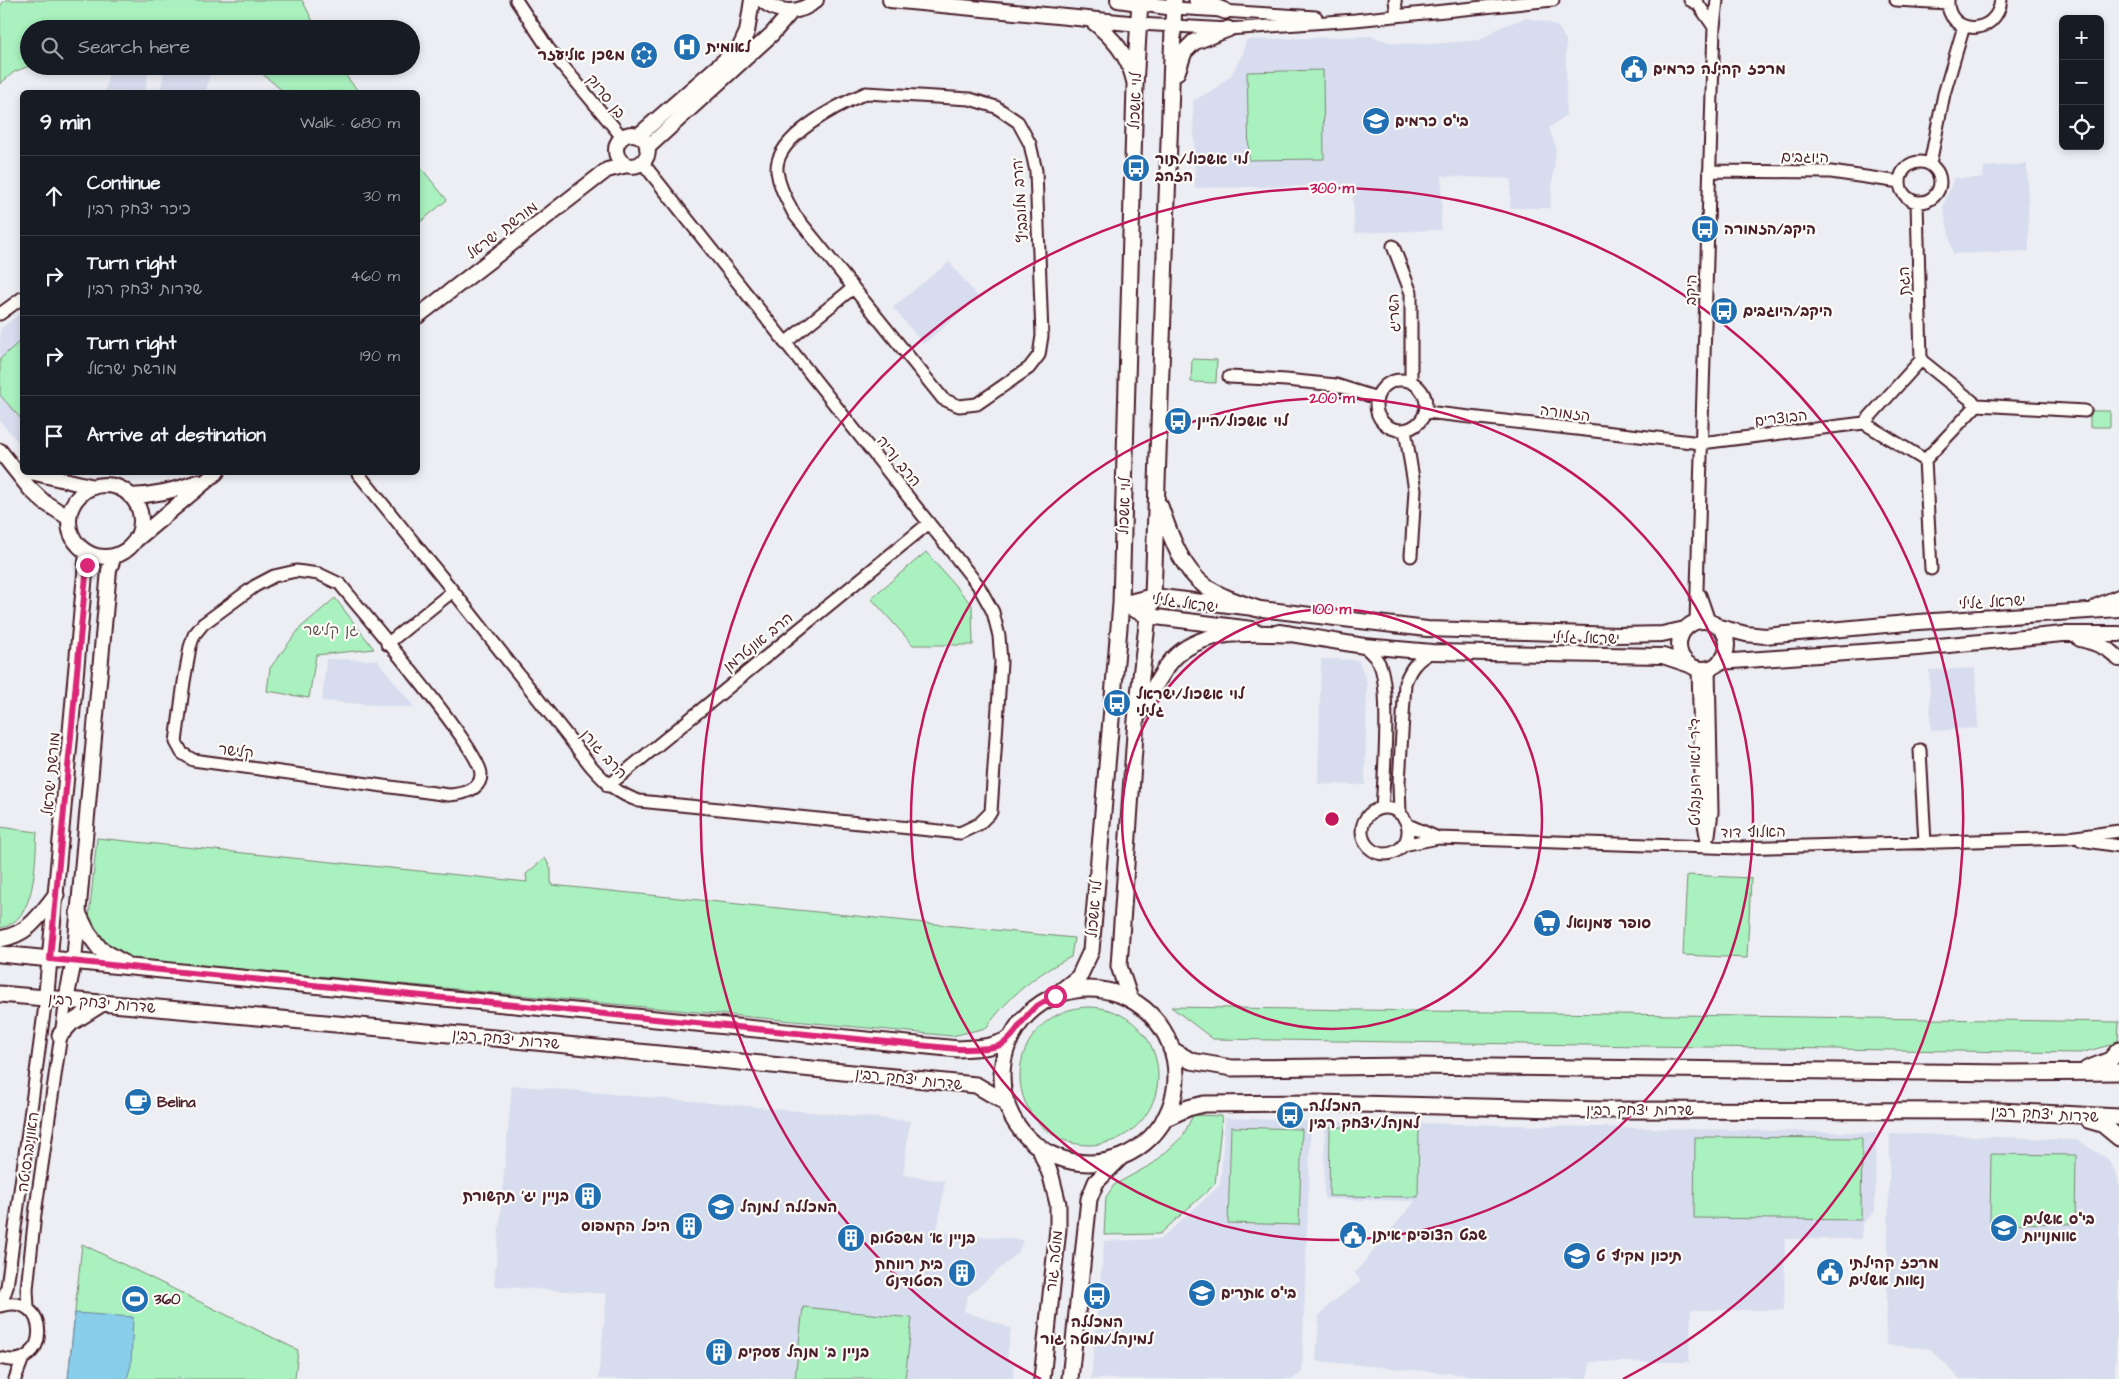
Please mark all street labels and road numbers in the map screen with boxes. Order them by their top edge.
street label: בן סרוק [581,70,630,123]
street label: לוי אשכול [1124,71,1147,130]
street label: היוגבים [1781,147,1829,168]
street label: הרב מלובביץ' [1007,157,1034,243]
street label: מורשת ישראל [462,197,542,264]
street label: הגת [1894,266,1915,296]
street label: היקב [1680,274,1703,306]
street label: השריג [1383,293,1406,333]
street label: הזמורה [1538,400,1591,427]
street label: הבוצרים [1753,405,1809,432]
street label: הרב נריה [872,431,926,491]
street label: לוי אשכול [1113,476,1136,535]
street label: ישראל גלילי [1150,588,1220,619]
street label: ישראל גלילי [1958,590,2026,615]
street label: הרב אונטרמן [719,608,798,677]
street label: ישראל גלילי [1552,627,1620,650]
street label: ד"ר ליאו רוזנבליט [1685,718,1706,826]
street label: הרב גורן [576,725,632,784]
street label: מורשת ישראל [37,731,66,817]
street label: קלישר [217,739,255,764]
street label: האלוף דוד [1720,821,1786,844]
street label: לוי אשכול [1082,878,1108,939]
street label: שדרות יצחק רבין [47,988,157,1019]
street label: שדרות יצחק רבין [451,1024,561,1055]
street label: שדרות יצחק רבין [854,1063,964,1096]
street label: שדרות יצחק רבין [1586,1100,1694,1121]
street label: שדרות יצחק רבין [1990,1101,2099,1128]
street label: האוניברסיטה [12,1111,45,1194]
street label: מוטה גור [1041,1229,1068,1293]

